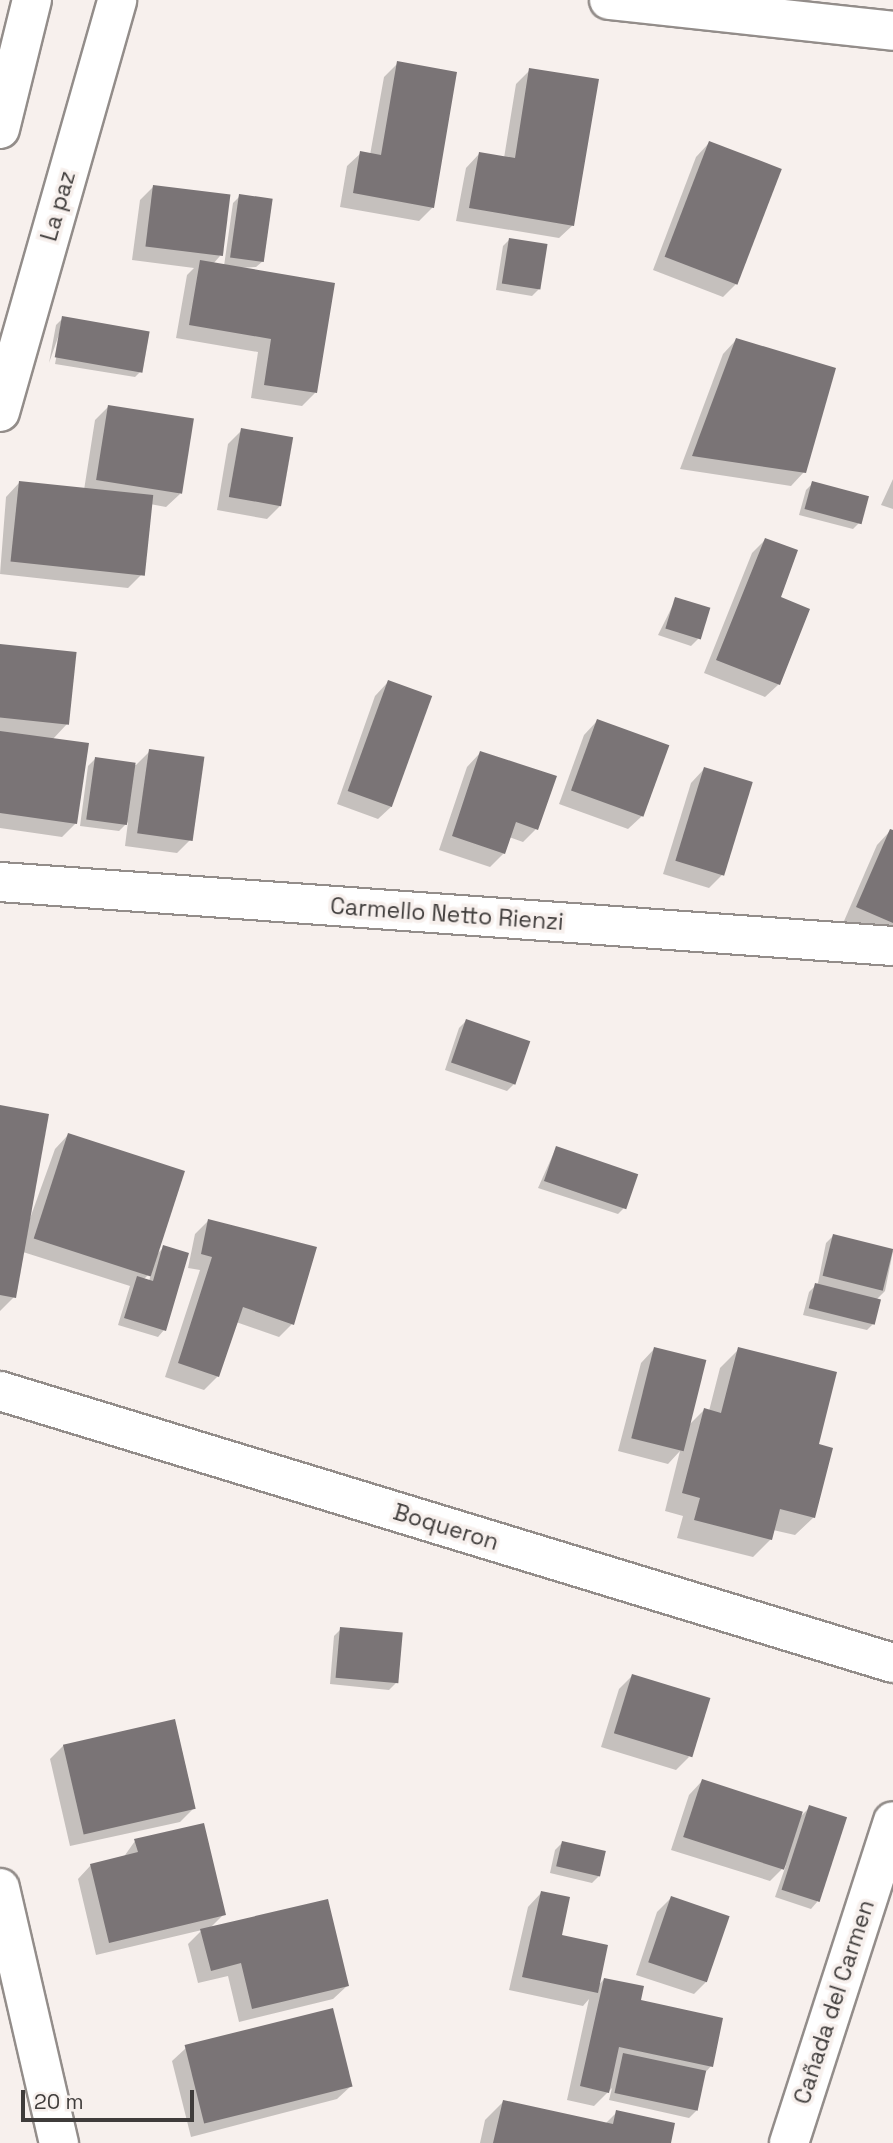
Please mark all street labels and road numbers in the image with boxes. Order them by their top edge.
street label: La paz [35,168,81,244]
street label: Carmello Netto Rienzi [329,892,565,936]
street label: Boqueron [390,1498,502,1556]
street label: Cañada del Carmen [788,1896,880,2108]

